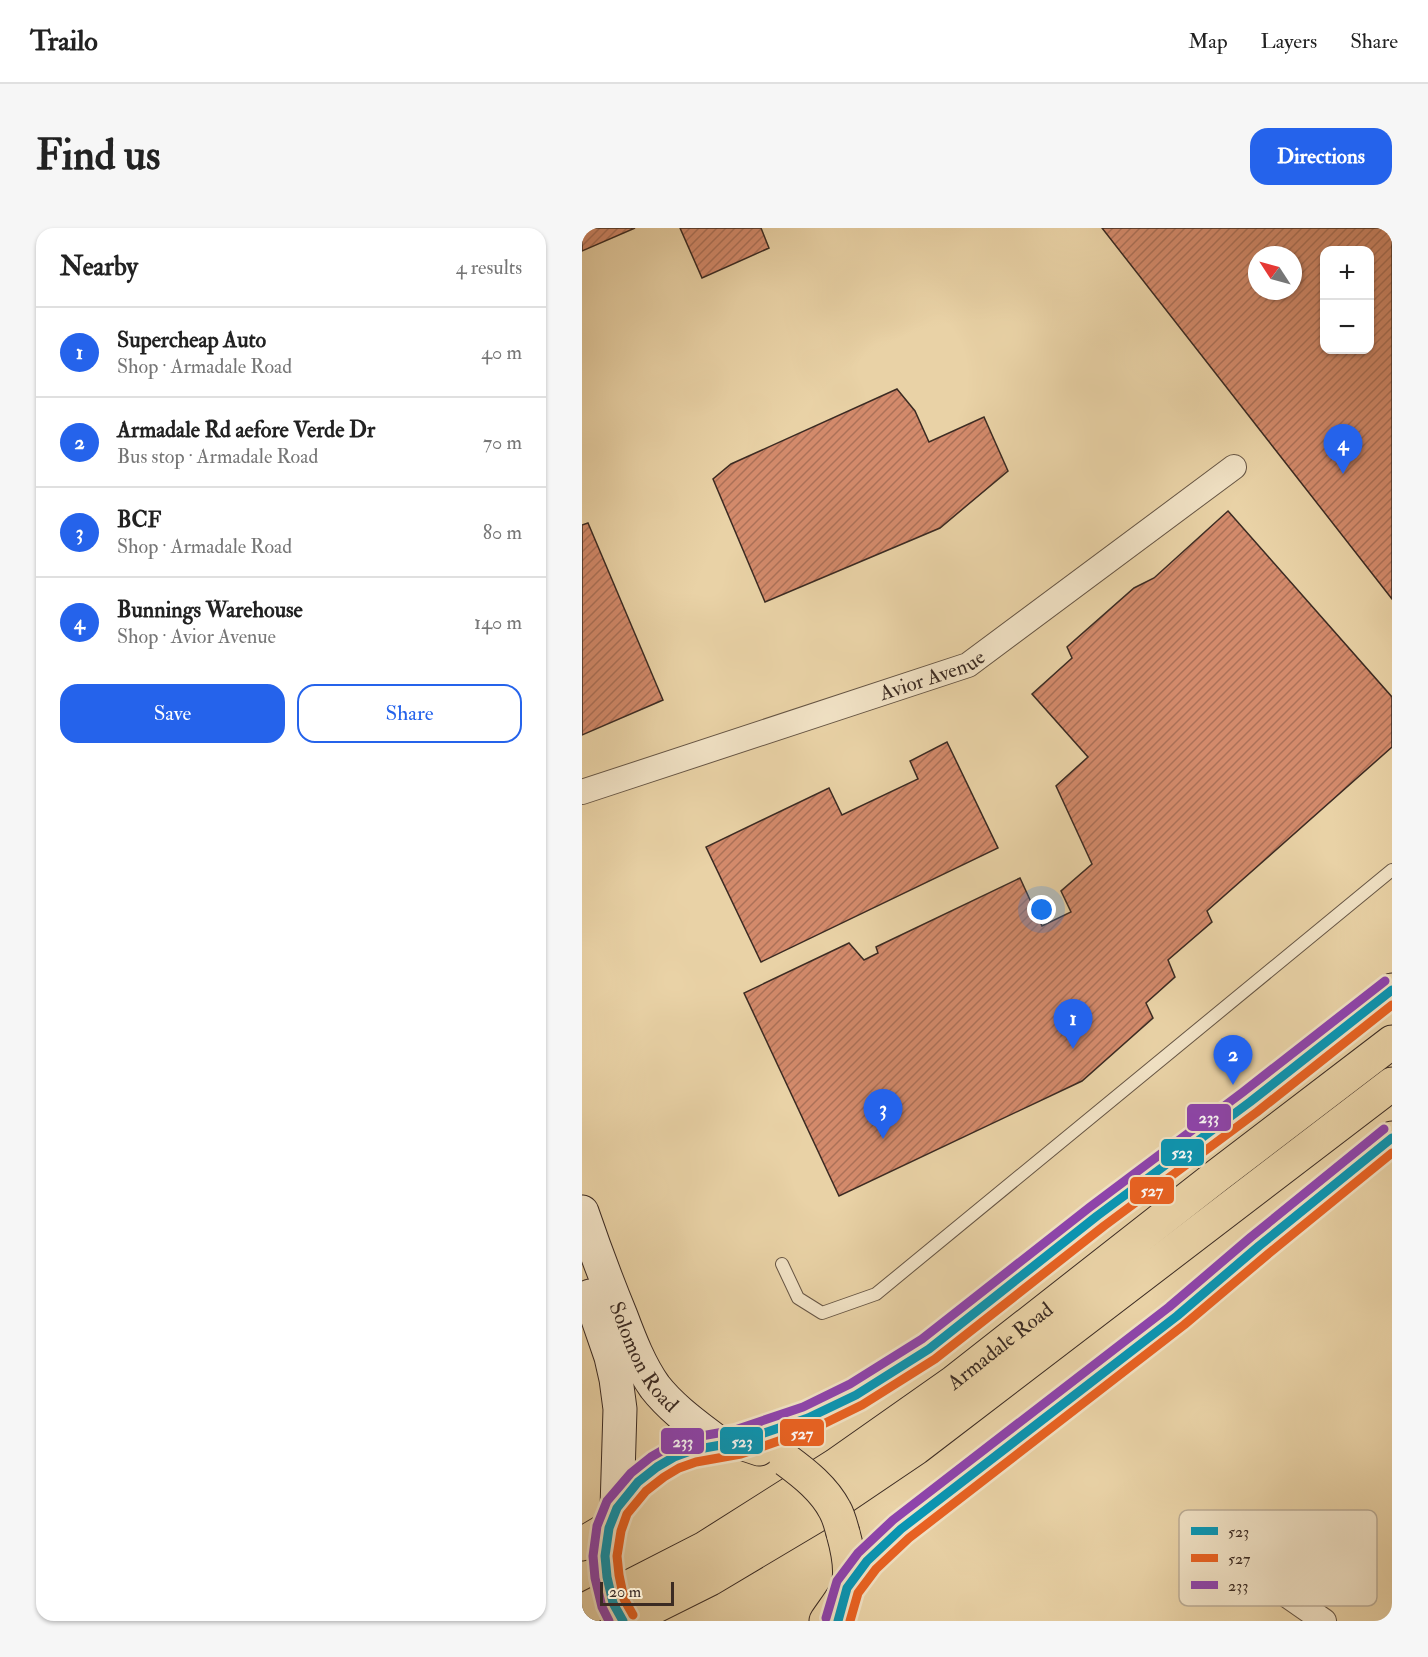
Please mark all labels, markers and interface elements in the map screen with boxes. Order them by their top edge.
text: Trailo [30,24,98,59]
text: Map [1188,28,1228,55]
text: Layers [1261,28,1317,55]
text: Share [1350,28,1398,55]
button: Directions [1250,128,1392,185]
text: Find us [36,130,160,182]
north arrow [1248,246,1302,300]
map controls [1320,246,1374,354]
button: + [1320,246,1374,300]
text: Nearby [60,251,138,283]
text: 4 results [456,255,522,280]
button: − [1320,300,1374,354]
text: Supercheap Auto [117,326,266,354]
text: 1 [76,340,83,365]
text: 40 m [481,340,522,365]
text: Shop · Armadale Road [117,354,292,379]
text: Armadale Rd aefore Verde Dr [117,416,375,444]
pin: 4 [1324,424,1362,474]
text: 2 [74,430,85,455]
text: 70 m [483,430,522,455]
text: Bus stop · Armadale Road [117,444,318,469]
text: BCF [117,506,161,534]
text: 3 [76,520,83,545]
text: 80 m [483,520,522,545]
text: Shop · Armadale Road [117,534,292,559]
text: Bunnings Warehouse [117,596,303,624]
text: 4 [74,610,85,635]
text: 140 m [474,610,522,635]
text: Shop · Avior Avenue [117,624,276,649]
street label: Avior Avenue [875,644,991,708]
button: Save [60,684,285,743]
button: Share [297,684,522,743]
your location [1027,895,1056,924]
pin: 1 [1054,1000,1092,1049]
pin: 2 [1214,1036,1252,1085]
pin: 3 [864,1090,902,1139]
line badge: 233 [1186,1103,1232,1132]
text: 233 [1199,1108,1219,1128]
line badge: 523 [1160,1138,1205,1167]
text: 523 [1171,1143,1193,1163]
line badge: 527 [1129,1176,1175,1205]
text: 527 [1141,1181,1164,1201]
street label: Armadale Road [941,1296,1059,1397]
street label: Solomon Road [603,1298,684,1419]
line badge: 527 [779,1418,825,1447]
text: 527 [791,1424,814,1444]
line badge: 523 [719,1426,764,1455]
line badge: 233 [660,1427,705,1455]
text: 233 [673,1432,693,1452]
text: 523 [731,1432,753,1452]
legend [1179,1510,1377,1606]
text: 523 [1228,1522,1249,1542]
text: 527 [1228,1549,1251,1569]
text: 233 [1228,1576,1248,1596]
scale bar [600,1579,674,1606]
text: 20 m [609,1582,641,1602]

